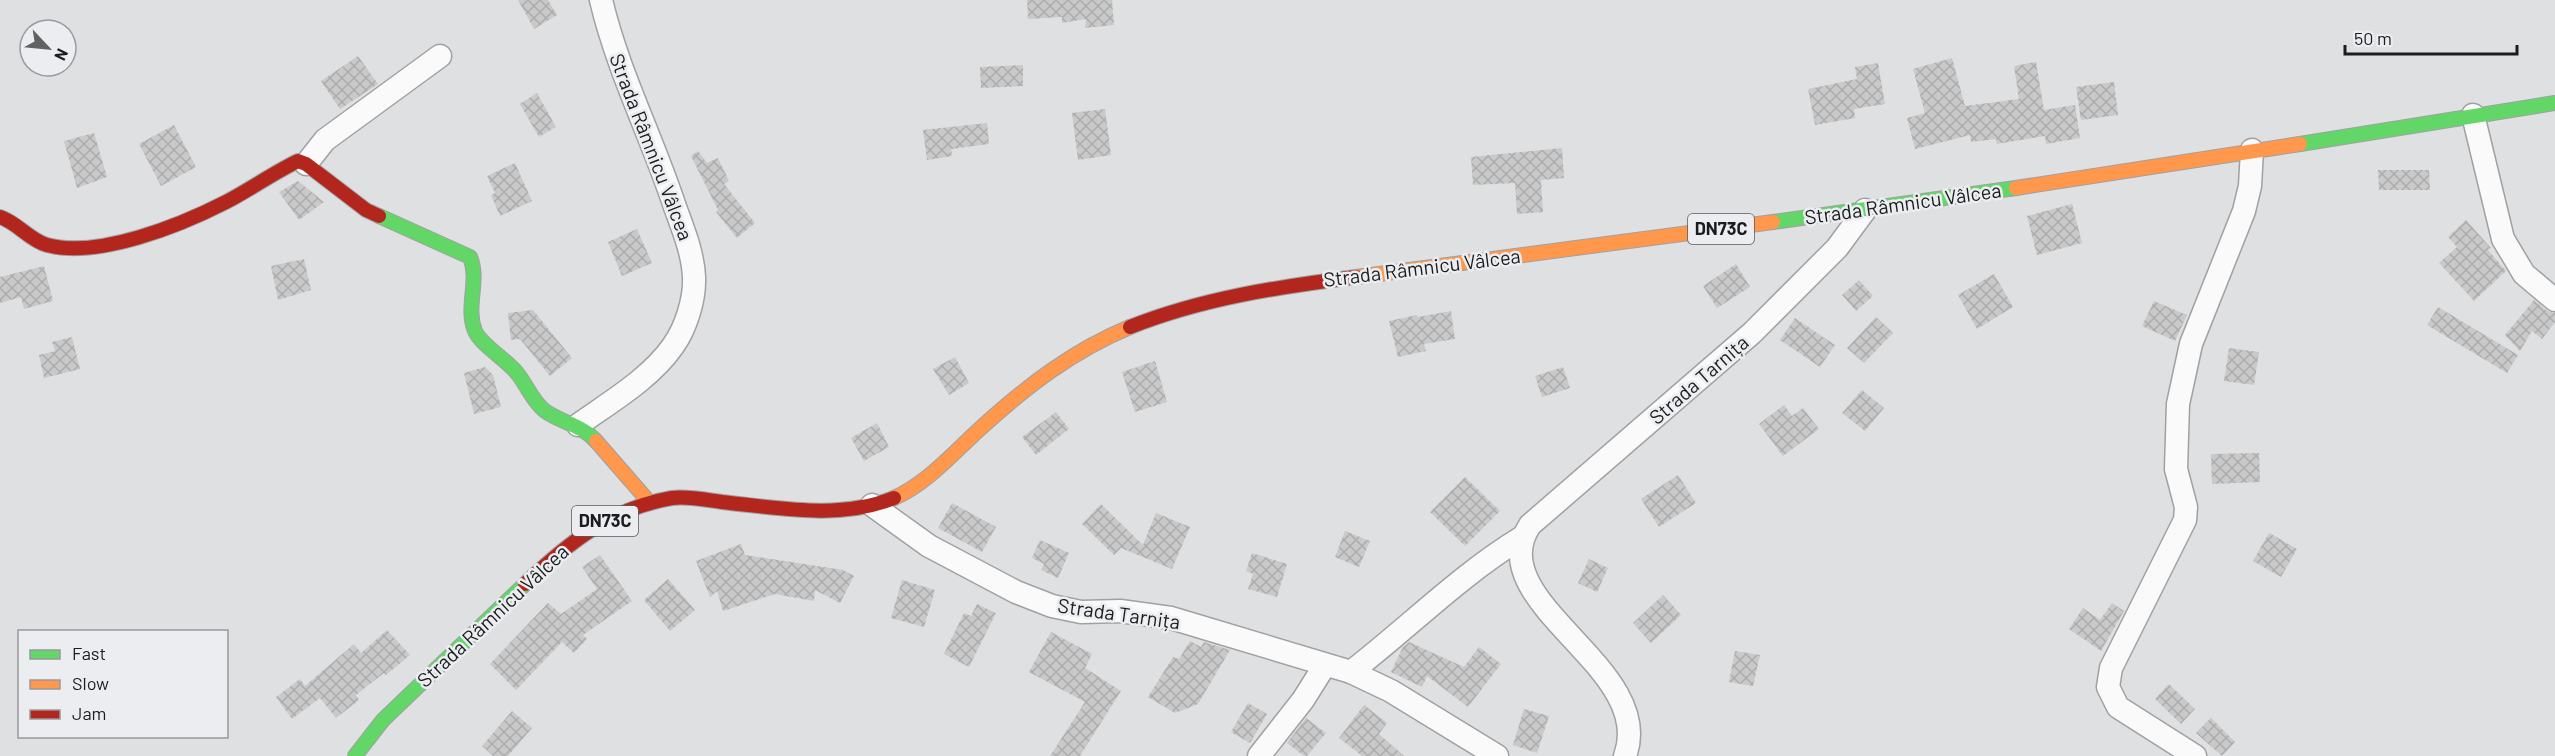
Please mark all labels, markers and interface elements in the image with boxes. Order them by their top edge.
north arrow [18,18,78,78]
scale bar [2345,18,2518,56]
text: 50 m [2354,27,2392,49]
text: N [51,46,73,64]
street label: Strada Râmnicu Vâlcea [605,50,699,243]
street label: Strada Râmnicu Vâlcea [1803,177,2003,229]
road number: DN73C [1688,214,1754,244]
street label: Strada Râmnicu Vâlcea [1322,243,1522,291]
street label: Strada Tarnița [1644,330,1753,429]
road number: DN73C [572,506,638,536]
street label: Strada Râmnicu Vâlcea [412,539,573,692]
street label: Strada Tarnița [1056,593,1182,633]
legend [18,630,228,738]
text: Fast [72,642,106,664]
text: Slow [72,672,109,694]
text: Jam [72,702,106,724]

